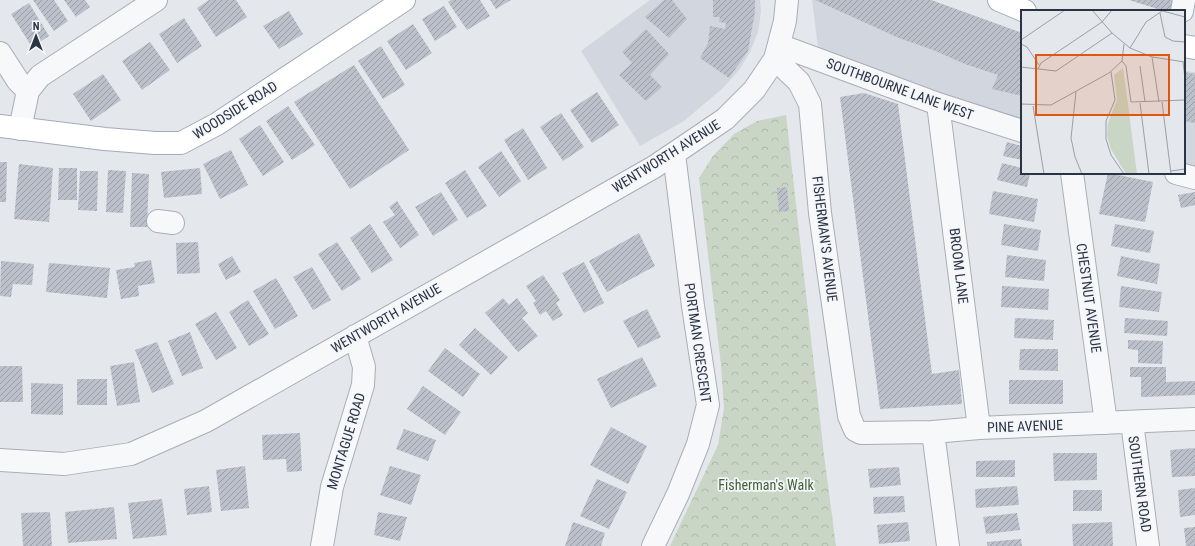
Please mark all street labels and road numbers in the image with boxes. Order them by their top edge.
street label: SOUTHBOURNE LANE WEST [824,55,976,123]
street label: WOODSIDE ROAD [190,78,280,142]
street label: WENTWORTH AVENUE [609,116,723,196]
street label: FISHERMAN'S AVENUE [809,175,841,303]
street label: BROOM LANE [946,227,972,305]
street label: CHESTNUT AVENUE [1073,242,1105,354]
street label: WENTWORTH AVENUE [328,280,444,356]
street label: PORTMAN CRESCENT [682,282,714,404]
street label: MONTAGUE ROAD [324,391,368,491]
street label: PINE AVENUE [987,417,1063,435]
street label: SOUTHERN ROAD [1125,435,1155,533]

